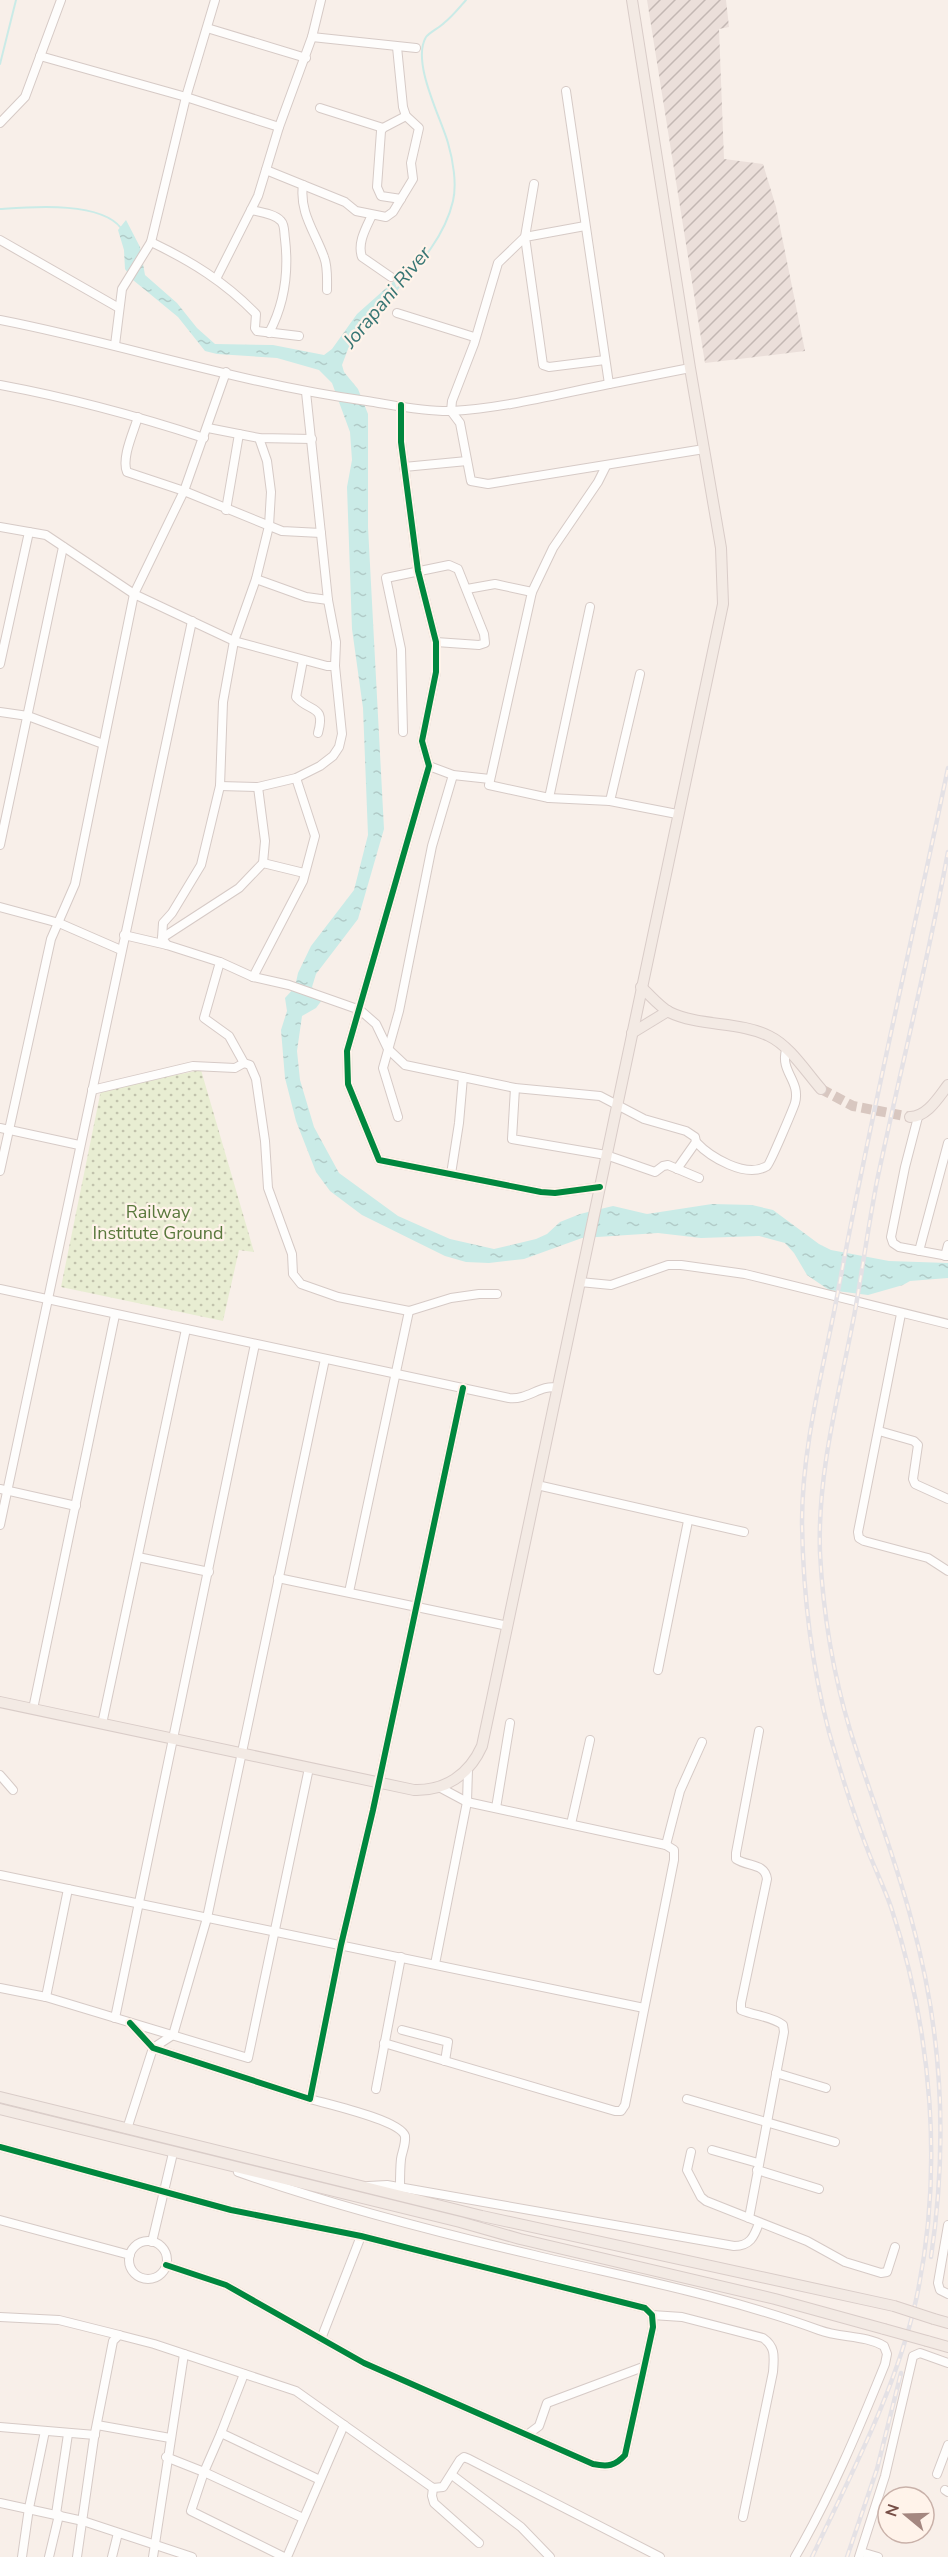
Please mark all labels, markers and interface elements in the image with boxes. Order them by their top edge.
water label: Jorapani River [336,240,438,354]
park label: Railway Institute Ground [93,1200,223,1245]
north arrow [876,2485,936,2545]
text: N [880,2501,905,2520]

